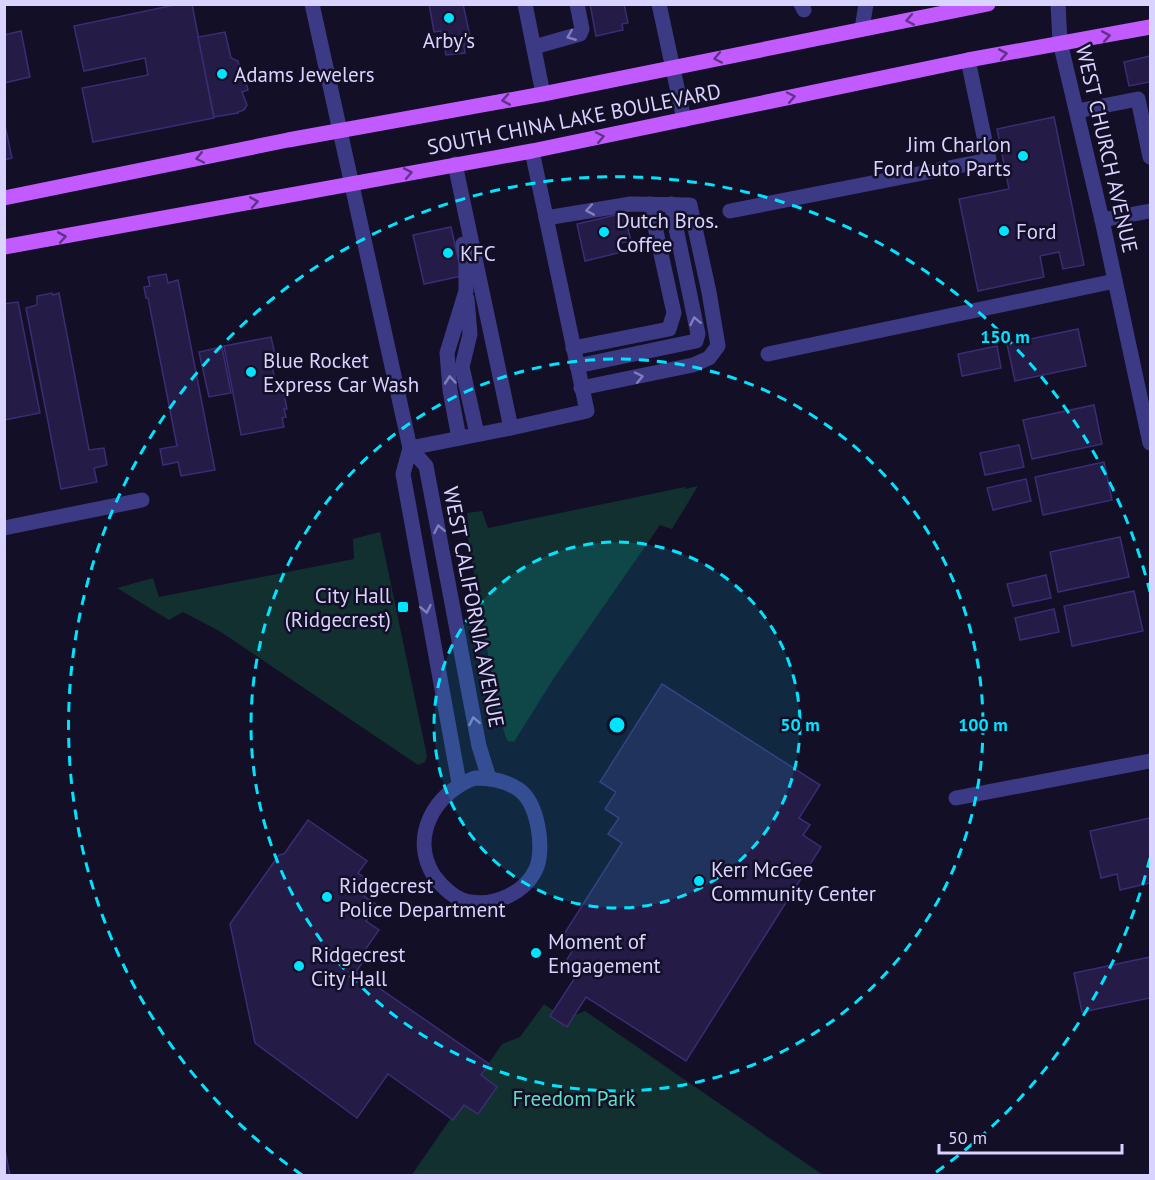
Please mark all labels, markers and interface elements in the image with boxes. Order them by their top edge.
marker: Arby's [442,11,456,25]
one-way arrow [905,13,915,26]
place label: Arby's [423,27,475,54]
one-way arrow [566,29,577,41]
one-way arrow [1100,30,1110,43]
street label: WEST CHURCH AVENUE [1070,43,1144,255]
one-way arrow [997,48,1007,61]
one-way arrow [714,51,724,64]
place label: Adams Jewelers [234,61,375,88]
marker: Adams Jewelers [215,67,229,81]
street label: SOUTH CHINA LAKE BOULEVARD [425,77,723,161]
one-way arrow [786,91,796,104]
one-way arrow [502,93,512,106]
one-way arrow [595,131,605,144]
place label: Jim Charlon Ford Auto Parts [873,131,1011,182]
marker: Jim Charlon Ford Auto Parts [1016,149,1030,163]
one-way arrow [195,151,205,164]
one-way arrow [403,167,413,180]
one-way arrow [249,196,259,209]
one-way arrow [586,204,595,216]
place label: Dutch Bros. Coffee [616,207,719,258]
place label: Ford [1016,218,1057,245]
marker: Ford [997,224,1011,238]
marker: Dutch Bros. Coffee [597,225,611,239]
one-way arrow [57,231,67,243]
place label: KFC [460,240,496,267]
marker: KFC [441,246,455,260]
one-way arrow [689,316,702,326]
text: 150 m [980,325,1030,348]
place label: Blue Rocket Express Car Wash [263,347,419,398]
marker: Blue Rocket Express Car Wash [244,365,258,379]
one-way arrow [633,371,643,384]
one-way arrow [444,376,457,385]
street label: WEST CALIFORNIA AVENUE [437,484,511,730]
one-way arrow [433,525,446,535]
place label: City Hall (Ridgecrest) [285,582,391,633]
marker: City Hall (Ridgecrest) [396,600,410,614]
one-way arrow [419,603,432,613]
text: 50 m [780,713,820,736]
text: 100 m [958,713,1008,736]
centre of rings [607,715,627,735]
one-way arrow [469,716,481,726]
place label: Kerr McGee Community Center [711,856,876,907]
place label: Ridgecrest Police Department [339,872,506,923]
marker: Kerr McGee Community Center [692,874,706,888]
marker: Ridgecrest Police Department [320,890,334,904]
place label: Moment of Engagement [548,928,661,979]
place label: Ridgecrest City Hall [311,941,405,992]
marker: Moment of Engagement [529,946,543,960]
marker: Ridgecrest City Hall [292,959,306,973]
park label: Freedom Park [513,1085,635,1112]
scale bar [939,1117,1122,1155]
text: 50 m [948,1126,987,1149]

